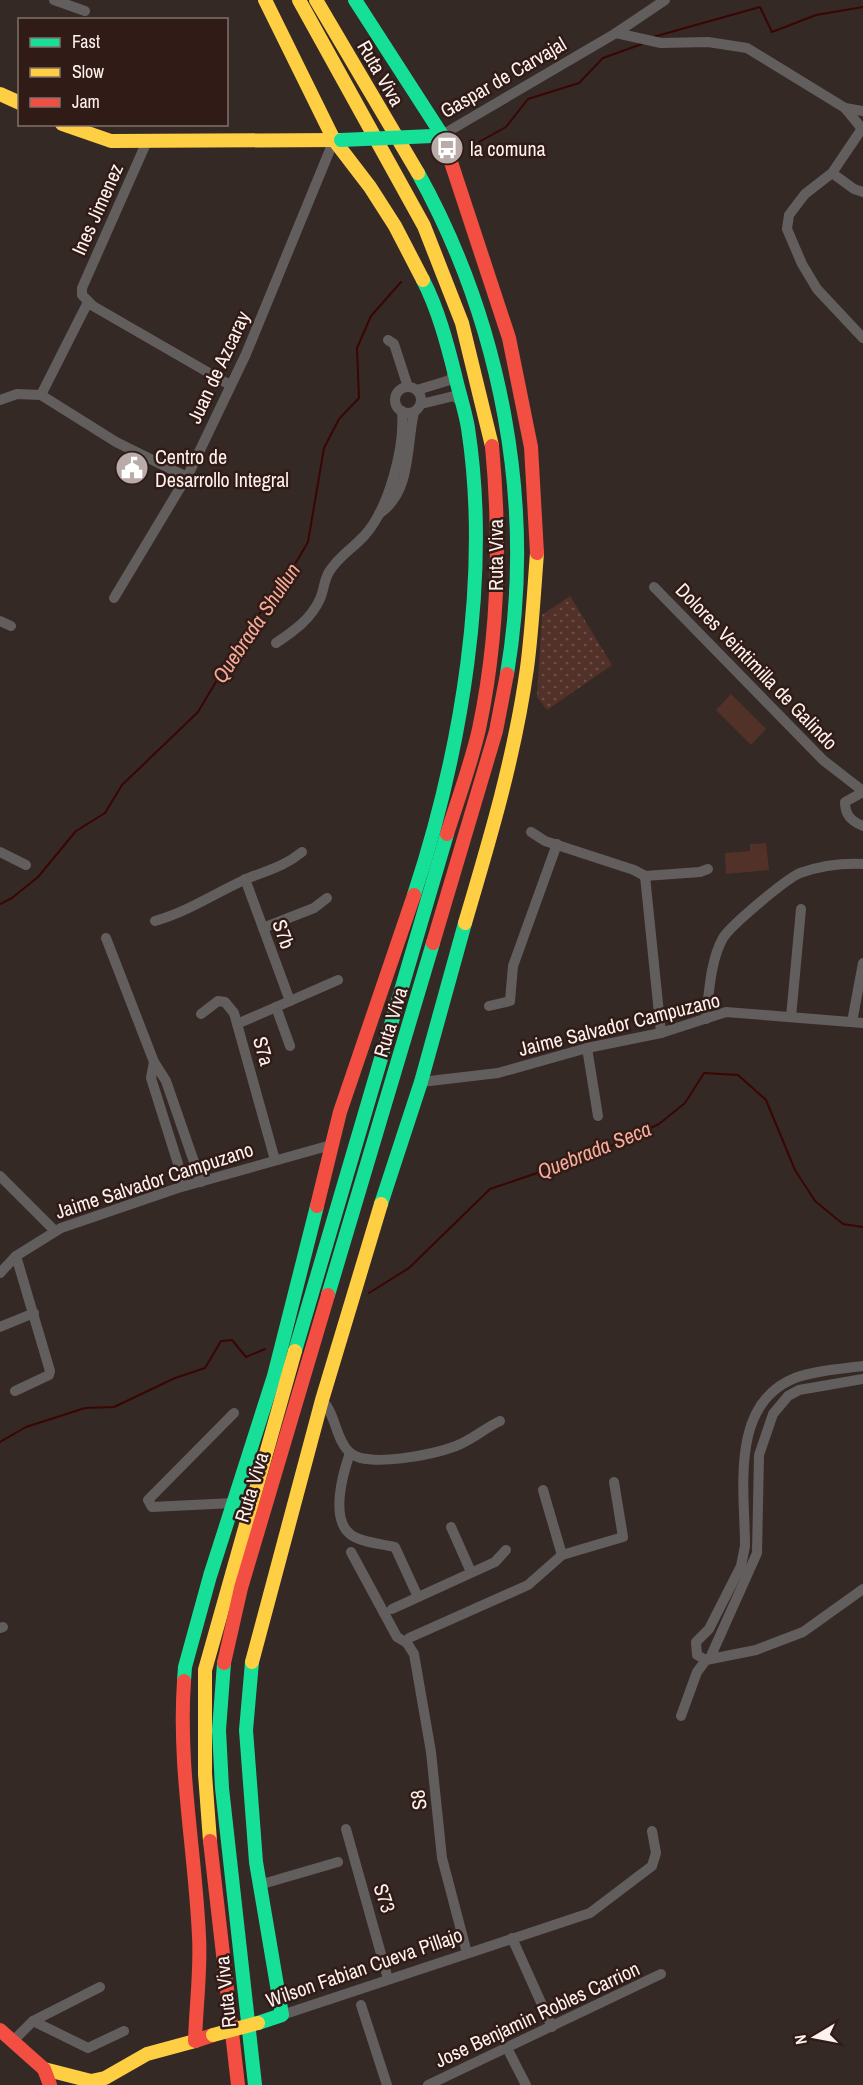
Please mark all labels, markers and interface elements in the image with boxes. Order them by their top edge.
legend [18,18,228,126]
text: Fast [72,29,100,54]
street label: Gaspar de Carvajal [435,30,571,124]
street label: Ruta Viva [351,35,411,111]
text: Slow [72,59,104,84]
text: Jam [72,89,100,114]
bus stop icon: la comuna [429,130,465,166]
place label: la comuna [470,135,546,162]
street label: Ines Jimenez [65,159,129,259]
street label: Juan de Azcaray [180,306,256,428]
place label: Centro de Desarrollo Integral [155,443,289,493]
public building icon: Centro de Desarrollo Integral [114,450,150,486]
street label: Ruta Viva [482,519,509,591]
water label: Quebrada Shullun [205,557,307,689]
street label: Dolores Veintimilla de Galindo [670,577,844,755]
street label: S7b [266,916,302,952]
street label: Ruta Viva [367,984,413,1060]
street label: Jaime Salvador Campuzano [515,986,723,1062]
street label: S7a [247,1033,281,1069]
water label: Quebrada Seca [533,1114,655,1186]
street label: Jaime Salvador Campuzano [51,1135,257,1225]
street label: Ruta Viva [228,1449,274,1525]
street label: S8 [403,1788,433,1812]
street label: S73 [368,1880,402,1916]
street label: Wilson Fabian Cueva Pillajo [262,1921,466,2013]
street label: Ruta Viva [208,1955,242,2029]
street label: Jose Benjamin Robles Carrion [430,1955,644,2073]
north arrow [785,2007,845,2067]
text: N [789,2033,812,2046]

